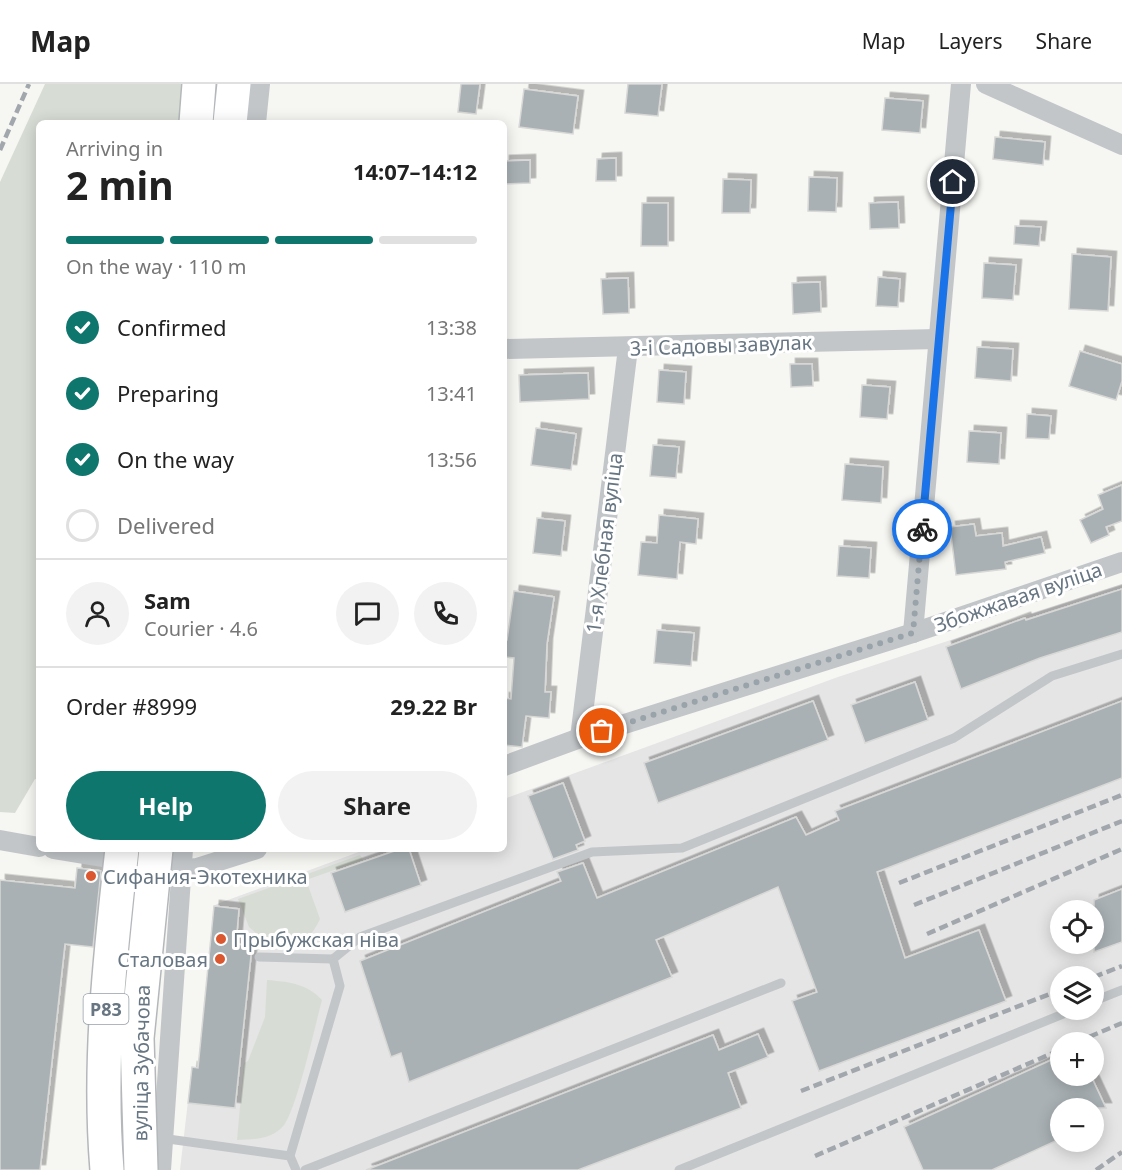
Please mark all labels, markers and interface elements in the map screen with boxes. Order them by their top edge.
text: Map [30,22,91,60]
text: Map [862,27,906,55]
text: Layers [939,27,1003,55]
text: Share [1036,27,1092,55]
text: Arriving in [66,135,163,162]
text: 14:07–14:12 [353,156,477,186]
pin [927,156,978,207]
text: 2 min [66,158,173,211]
icon: home [936,165,969,198]
text: On the way · 110 m [66,253,246,280]
icon: check [66,311,99,344]
text: Confirmed [117,312,227,342]
text: 13:38 [426,314,477,341]
street label: 3-і Садовы завулак [629,328,813,362]
icon: check [66,377,99,410]
text: Preparing [117,378,219,408]
text: 13:41 [426,380,477,407]
icon: check [66,443,99,476]
text: On the way [117,444,234,474]
text: 13:56 [426,446,477,473]
street label: 1-я Хлебная вуліца [580,451,628,635]
courier [892,499,952,559]
text: Delivered [117,510,215,540]
icon: bike [906,513,939,546]
street label: Збожжавая вуліца [931,556,1105,638]
button: person [66,582,129,645]
button: chat [336,582,399,645]
button: phone [414,582,477,645]
text: Sam [144,585,191,615]
text: Courier · 4.6 [144,615,258,642]
text: Order #8999 [66,691,197,721]
text: 29.22 Br [390,691,477,721]
pin [576,705,627,756]
icon: bag [585,714,618,747]
button: Help [66,771,266,840]
button: Share [278,771,477,840]
place label: Сифания-Экотехника [103,863,308,890]
marker: Сифания-Экотехника [84,869,98,883]
map controls [1050,900,1104,1152]
button: locate [1050,900,1104,954]
place label: Прыбужская ніва [233,926,399,953]
marker: Прыбужская ніва [214,932,228,946]
place label: Сталовая [117,946,208,973]
marker: Сталовая [213,952,227,966]
button: layers [1050,966,1104,1020]
street label: вуліца Зубачова [126,984,156,1142]
road number: Р83 [84,994,128,1024]
button: + [1050,1032,1104,1086]
button: − [1050,1098,1104,1152]

